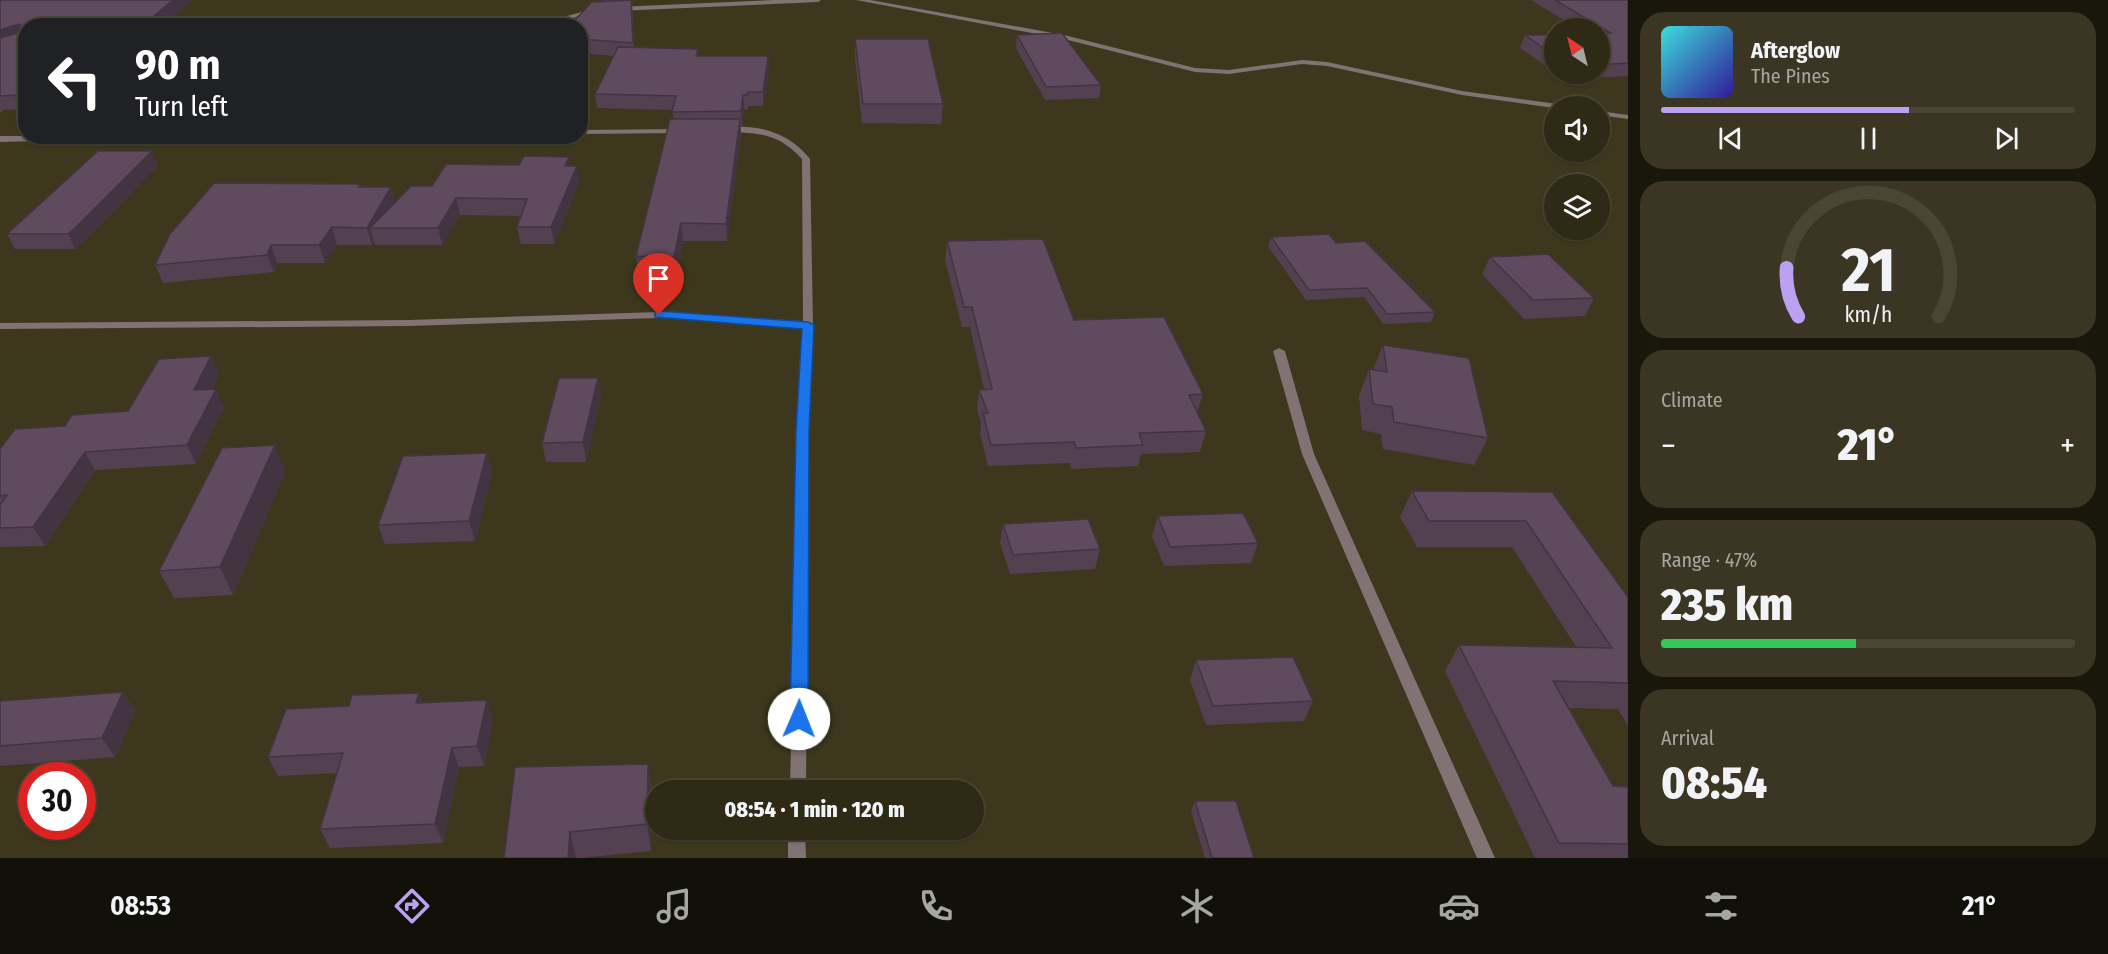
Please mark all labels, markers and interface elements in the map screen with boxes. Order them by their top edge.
north arrow [1544,18,1610,84]
map controls [1544,18,1610,240]
text: Afterglow [1751,37,1840,64]
text: 90 m [135,40,220,90]
icon: left [36,42,114,120]
text: The Pines [1751,64,1830,88]
text: Turn left [135,91,228,123]
button: sound [1544,96,1610,162]
icon: previous [1714,122,1747,155]
icon: pause [1852,122,1885,155]
icon: next [1990,122,2023,155]
button: layers [1544,174,1610,240]
text: 21 [1840,233,1895,308]
pin [633,253,684,315]
icon: arrive [642,262,675,295]
text: km/h [1844,302,1892,328]
text: Climate [1661,388,1723,412]
text: 21° [1837,418,1898,472]
text: − [1661,426,1676,466]
text: + [2060,426,2075,466]
text: Range · 47% [1661,548,1757,572]
text: 235 km [1661,578,1793,632]
position arrow [767,687,831,751]
text: Arrival [1661,726,1714,750]
text: 08:54 [1661,756,1767,810]
speed limit sign: 30 [18,762,96,840]
text: 08:54 · 1 min · 120 m [724,796,905,823]
icon: directions [391,885,433,927]
icon: music [653,885,695,927]
icon: phone [915,885,957,927]
icon: climate [1176,885,1218,927]
icon: car [1438,885,1480,927]
icon: filters [1700,885,1742,927]
text: 08:53 [110,890,171,922]
text: 21° [1962,890,1998,922]

